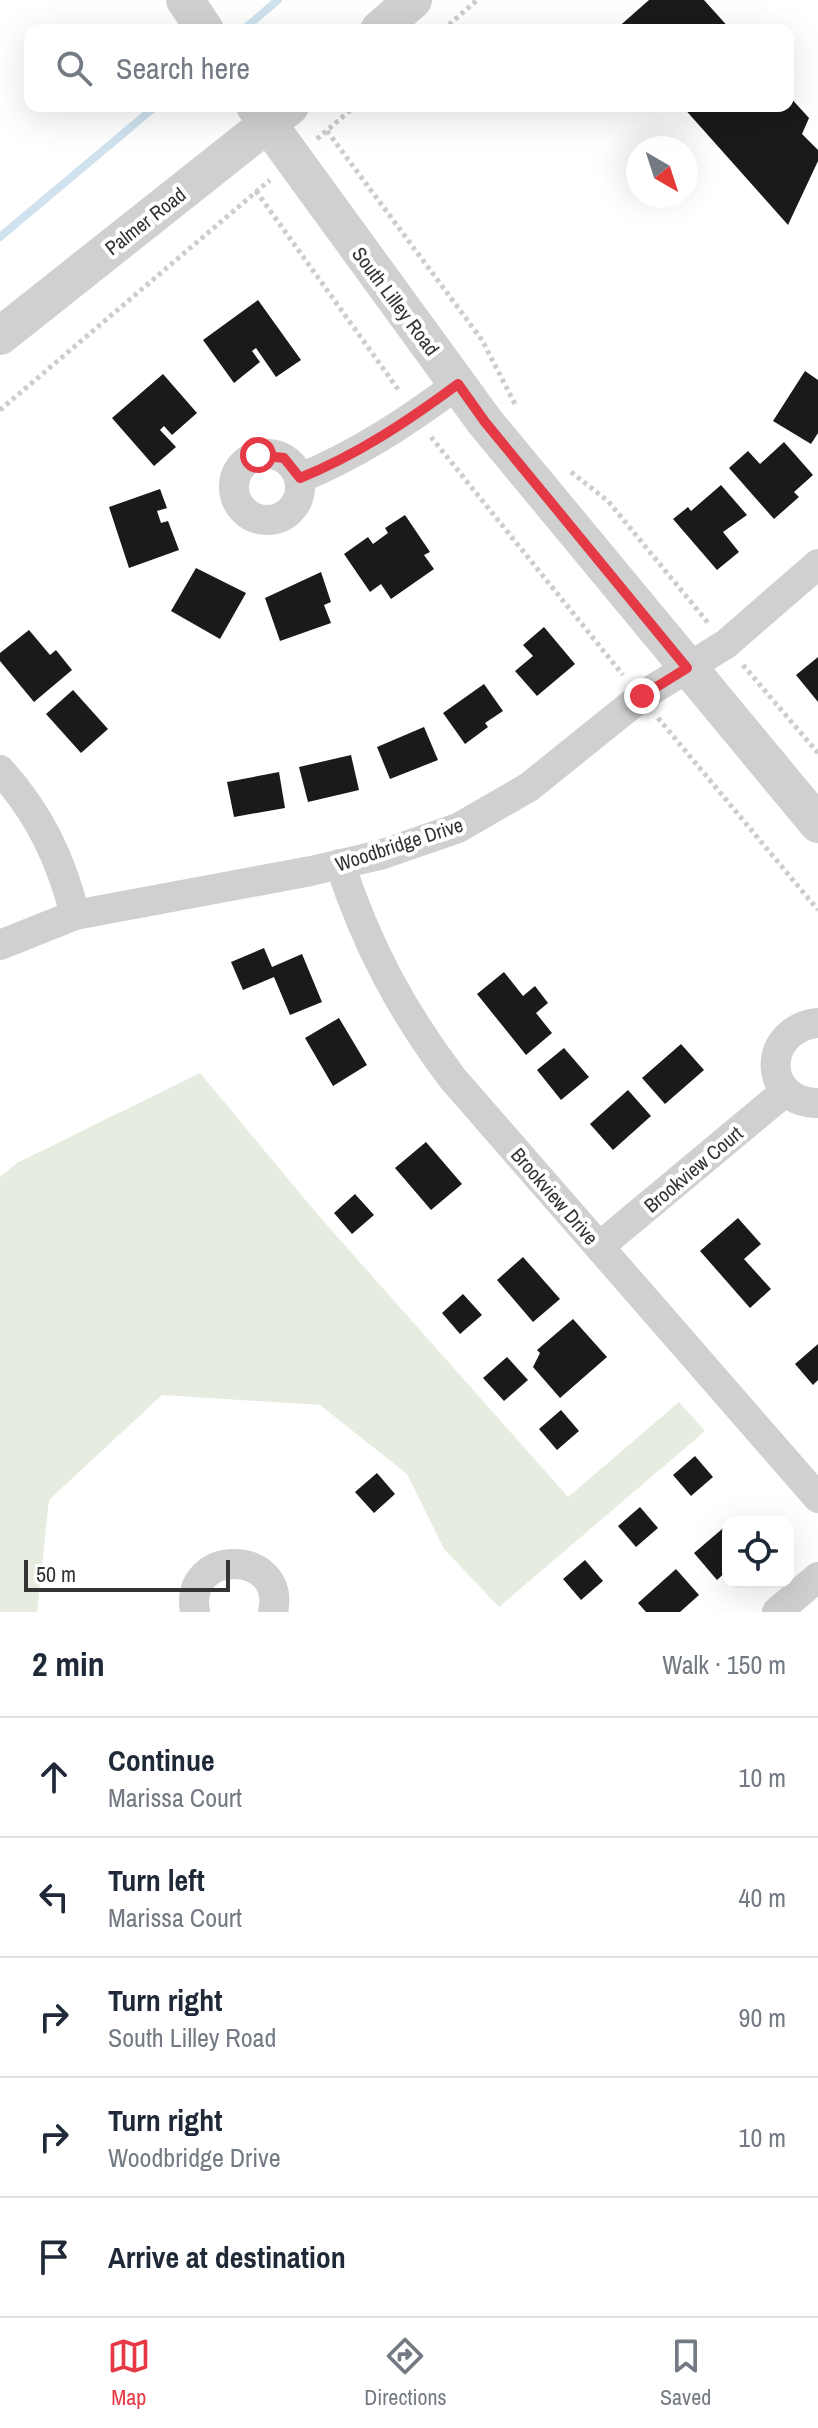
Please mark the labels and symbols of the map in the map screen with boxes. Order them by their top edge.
north arrow [626,136,698,208]
street label: Palmer Road [99,181,191,261]
street label: South Lilley Road [346,241,446,361]
route start [240,437,276,473]
route end [624,678,660,714]
street label: Woodbridge Drive [332,811,466,877]
street label: Brookview Court [638,1119,748,1218]
street label: Brookview Drive [505,1142,605,1250]
scale bar [24,1556,230,1592]

